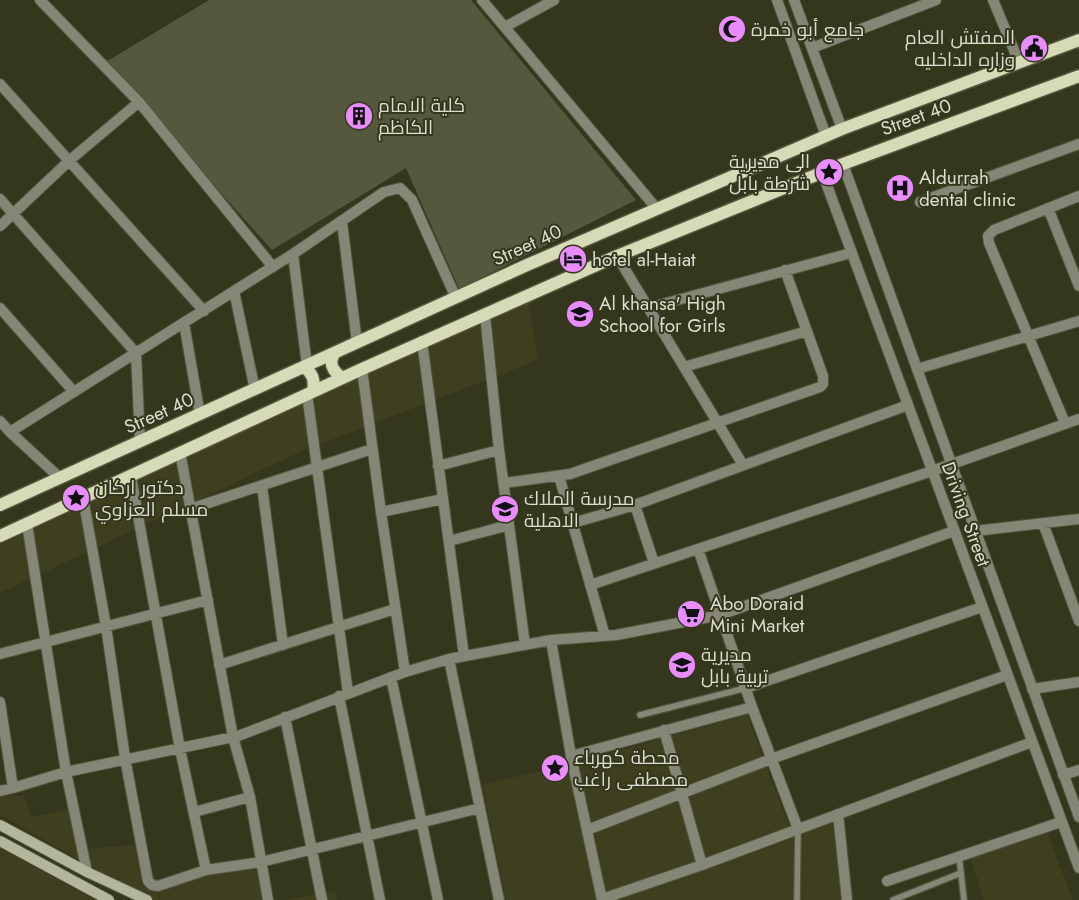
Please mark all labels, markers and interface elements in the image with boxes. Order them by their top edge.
mosque icon: جامع أبو خمرة [717,14,747,44]
place label: جامع أبو خمرة [751,16,864,43]
place label: المفتش العام وزاره الداخليه [905,24,1015,73]
public building icon: المفتش العام وزاره الداخليه [1019,33,1049,63]
place label: كلية الامام الكاظم [378,92,465,141]
street label: Street 40 [877,92,955,142]
building icon: كلية الامام الكاظم [344,101,374,131]
place label: الى مديرية شرطة بابل [729,148,810,197]
place icon: الى مديرية شرطة بابل [814,157,844,187]
place label: Aldurrah dental clinic [919,164,1016,213]
hospital icon: Aldurrah dental clinic [885,173,915,203]
street label: Street 40 [488,218,566,272]
hotel icon: hotel al-Haiat [558,244,588,274]
place label: hotel al-Haiat [592,246,696,273]
place label: Al khansa' High School for Girls [599,290,726,339]
school or university icon: Al khansa' High School for Girls [565,299,595,329]
street label: Street 40 [120,386,198,440]
street label: Driving Street [935,458,998,570]
place label: دكتور اركان مسلم العزاوي [95,474,208,524]
place icon: دكتور اركان مسلم العزاوي [61,483,91,513]
place label: مدرسة الملاك الاهلية [524,485,635,534]
school or university icon: مدرسة الملاك الاهلية [490,494,520,524]
place label: Abo Doraid Mini Market [710,590,805,639]
supermarket icon: Abo Doraid Mini Market [676,599,706,629]
place label: مديرية تربية بابل [701,641,768,690]
school or university icon: مديرية تربية بابل [667,650,697,680]
place label: محطة كهرباء مصطفى راغب [574,744,688,793]
place icon: محطة كهرباء مصطفى راغب [540,753,570,783]

